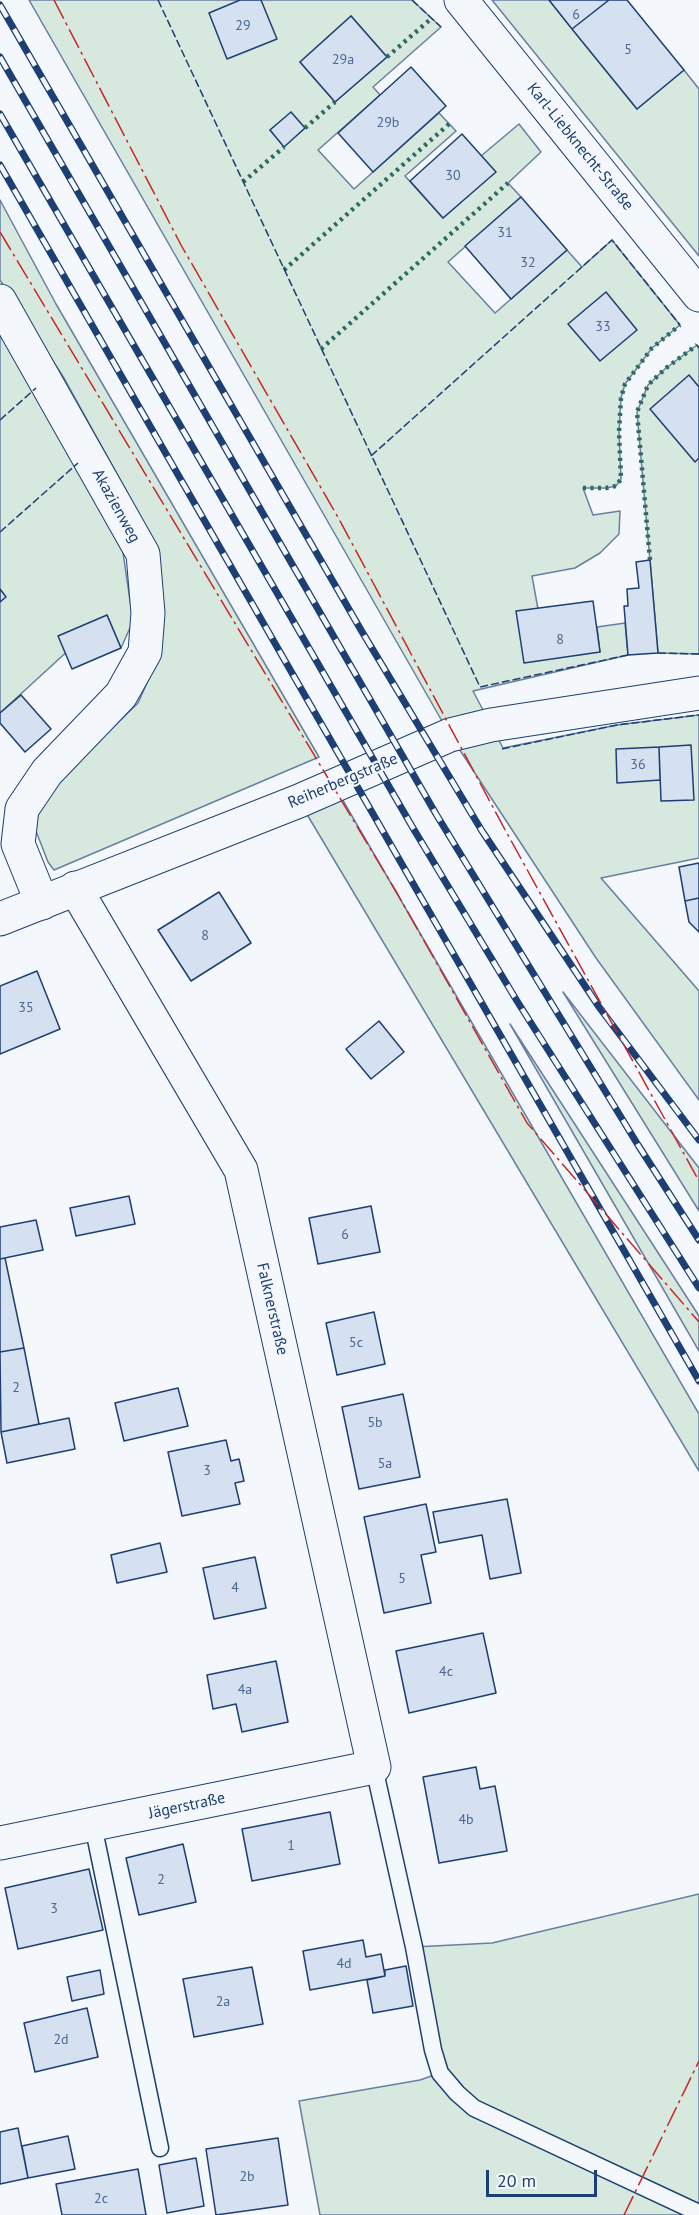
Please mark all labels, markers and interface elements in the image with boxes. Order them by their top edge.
house number: 6 [572,7,580,23]
house number: 29 [235,18,251,34]
house number: 5 [624,42,632,58]
house number: 29a [332,52,354,68]
street label: Karl-Liebknecht-Straße [523,79,637,215]
house number: 29b [377,115,399,131]
house number: 30 [445,168,461,184]
house number: 31 [497,225,513,241]
house number: 32 [520,255,536,271]
house number: 33 [595,319,611,335]
street label: Akazienweg [88,466,144,546]
house number: 8 [556,632,564,648]
street label: Reiherbergstraße [285,749,401,813]
house number: 36 [630,757,646,773]
house number: 8 [201,928,209,944]
house number: 35 [18,1000,34,1016]
house number: 6 [341,1227,349,1243]
street label: Falknerstraße [252,1261,292,1357]
house number: 5c [349,1335,363,1351]
house number: 2 [12,1380,20,1396]
house number: 5b [367,1415,383,1431]
house number: 5a [378,1456,392,1472]
house number: 3 [203,1463,211,1479]
house number: 5 [398,1571,406,1587]
house number: 4 [231,1580,239,1596]
house number: 4c [439,1664,453,1680]
house number: 4a [238,1682,252,1698]
street label: Jägerstraße [147,1789,227,1823]
house number: 4b [458,1812,474,1828]
house number: 1 [287,1838,295,1854]
house number: 2 [157,1872,165,1888]
house number: 3 [50,1901,58,1917]
house number: 4d [336,1956,352,1972]
house number: 2a [216,1994,230,2010]
house number: 2d [53,2032,69,2048]
scale bar [489,2158,600,2196]
house number: 2b [239,2169,255,2185]
text: 20 m [497,2169,536,2192]
house number: 2c [94,2191,108,2207]

